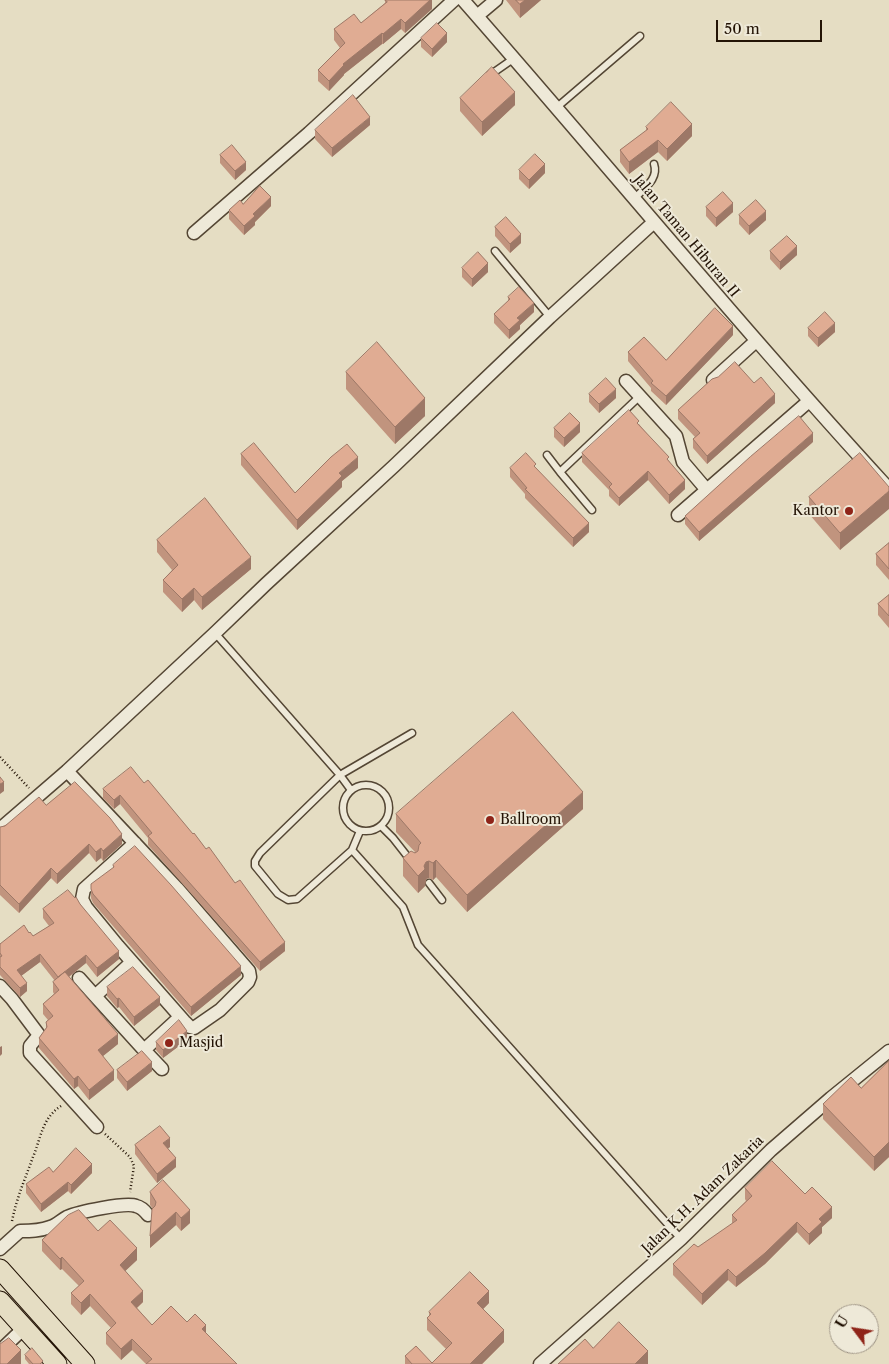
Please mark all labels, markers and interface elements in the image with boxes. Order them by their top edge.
scale bar [719,10,825,42]
text: 50 m [724,19,760,38]
street label: Jalan Taman Hiburan II [630,171,742,301]
place label: Kantor [793,503,839,519]
marker: Kantor [843,505,855,517]
place label: Ballroom [500,812,561,828]
marker: Ballroom [484,814,496,826]
place label: Masjid [179,1035,223,1051]
marker: Masjid [163,1037,175,1049]
street label: Jalan K.H. Adam Zakaria [639,1132,767,1258]
north arrow [829,1304,879,1354]
text: U [831,1312,853,1331]

